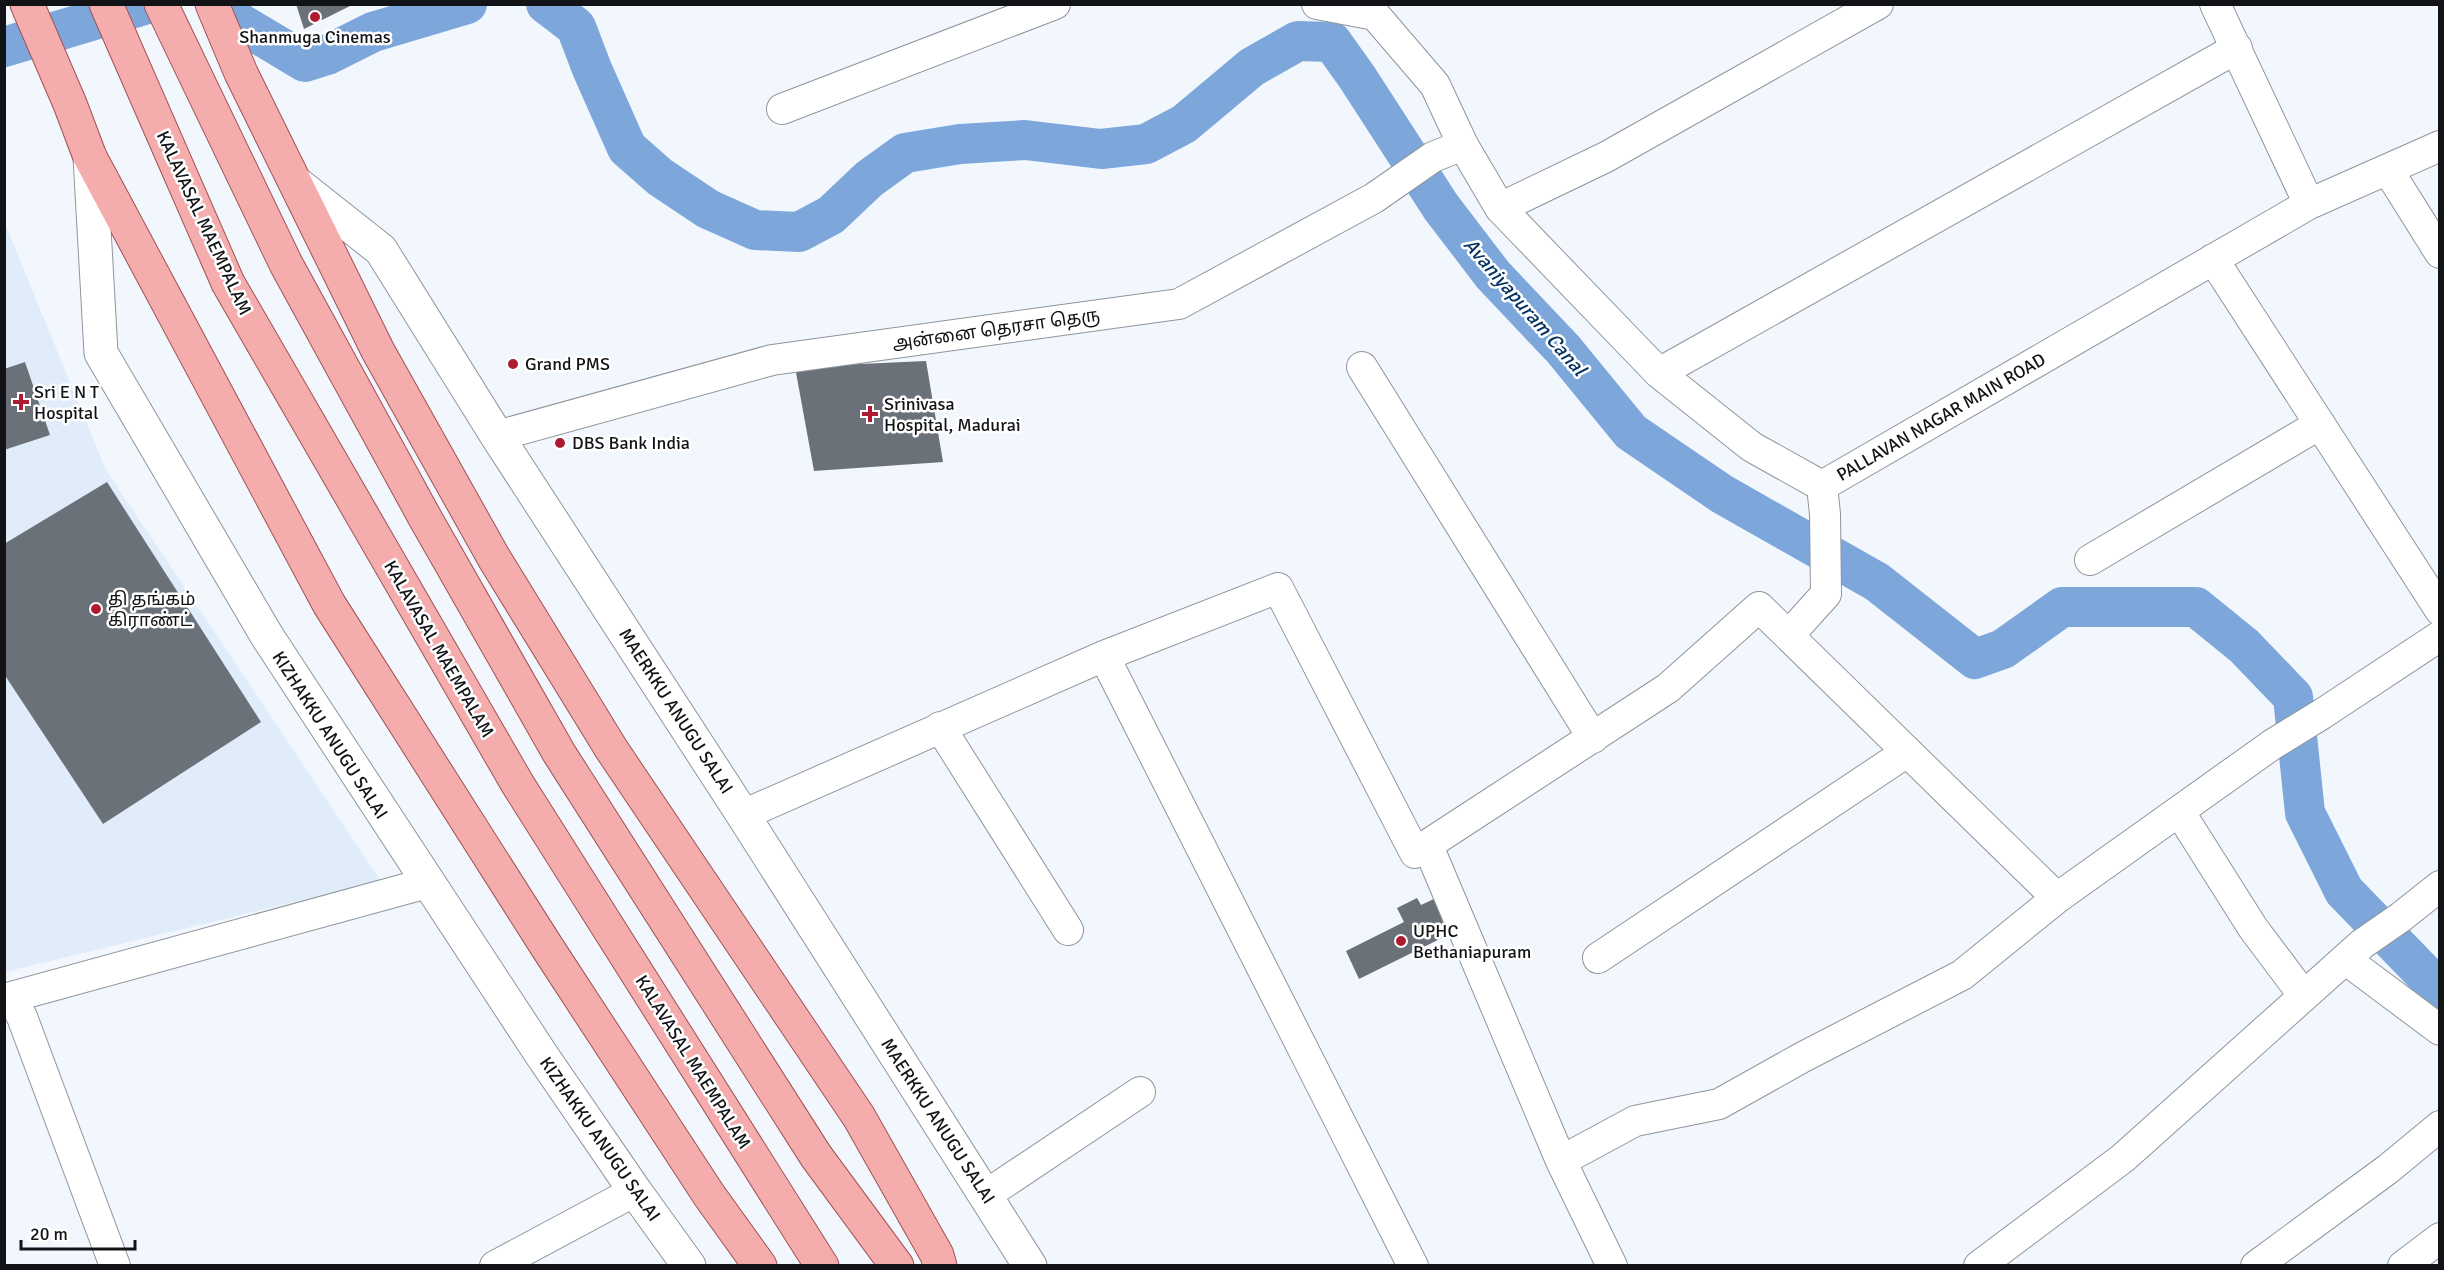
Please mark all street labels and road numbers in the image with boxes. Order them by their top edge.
street label: KALAVASAL MAEMPALAM [152,127,256,319]
street label: அன்னை தெரசா தெரு [891,304,1101,355]
street label: PALLAVAN NAGAR MAIN ROAD [1833,348,2049,486]
street label: KALAVASAL MAEMPALAM [379,557,499,741]
street label: MAERKKU ANUGU SALAI [614,624,738,798]
street label: KIZHAKKU ANUGU SALAI [267,647,393,823]
street label: KALAVASAL MAEMPALAM [630,971,756,1153]
street label: MAERKKU ANUGU SALAI [876,1034,1000,1208]
street label: KIZHAKKU ANUGU SALAI [535,1052,665,1226]

